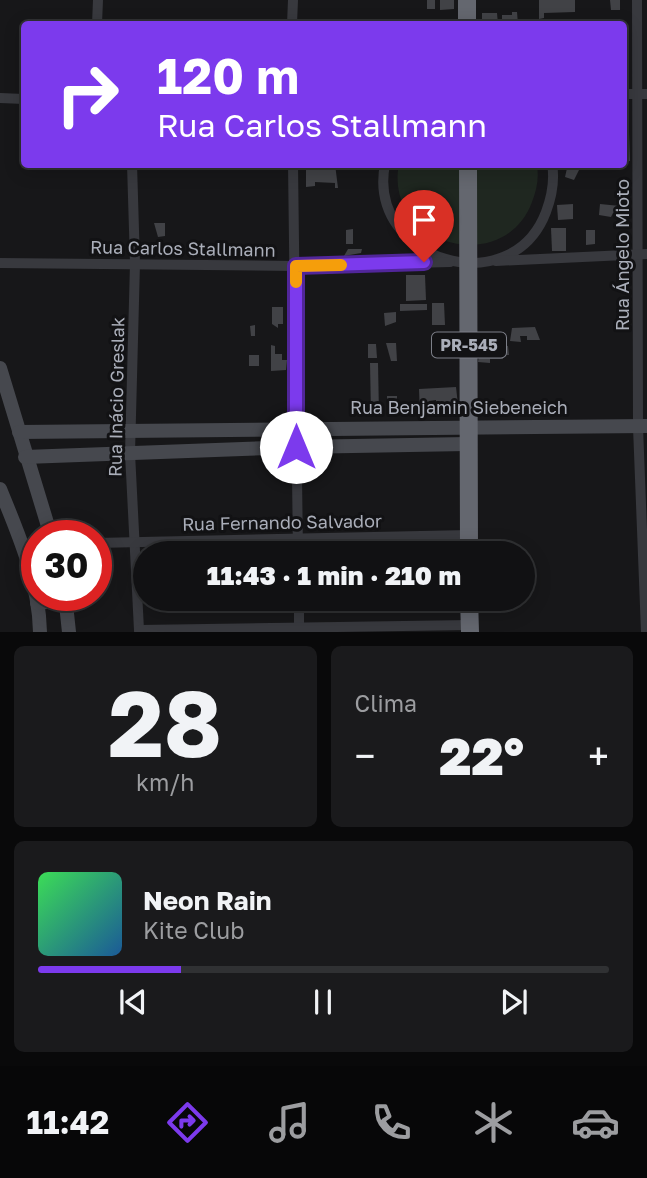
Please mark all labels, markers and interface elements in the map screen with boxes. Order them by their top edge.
text: 120 m [157,46,299,105]
icon: right [42,49,133,140]
text: Rua Carlos Stallmann [157,106,487,144]
street label: Rua Ángelo Mioto [611,179,633,331]
pin [394,190,454,262]
icon: arrive [405,201,443,239]
street label: Rua Carlos Stallmann [90,235,276,261]
street label: Rua Inácio Greslak [104,317,128,477]
road number: PR-545 [432,332,506,358]
street label: Rua Benjamin Siebeneich [350,396,568,418]
position arrow [259,410,333,484]
street label: Rua Fernando Salvador [182,509,382,535]
speed limit sign: 30 [21,520,112,611]
text: 11:43 · 1 min · 210 m [207,560,461,591]
text: 28 [108,668,222,777]
text: Clima [355,689,417,717]
text: 22° [439,724,524,786]
text: − [355,733,375,778]
text: + [588,733,609,778]
text: km/h [136,768,195,796]
text: Neon Rain [143,885,272,916]
text: Kite Club [143,916,244,944]
icon: previous [114,983,152,1021]
icon: pause [304,983,342,1021]
icon: next [495,983,533,1021]
icon: directions [163,1098,212,1147]
icon: music [265,1098,314,1147]
icon: phone [367,1098,416,1147]
icon: climate [469,1098,518,1147]
icon: car [571,1098,620,1147]
text: 11:42 [27,1103,109,1141]

